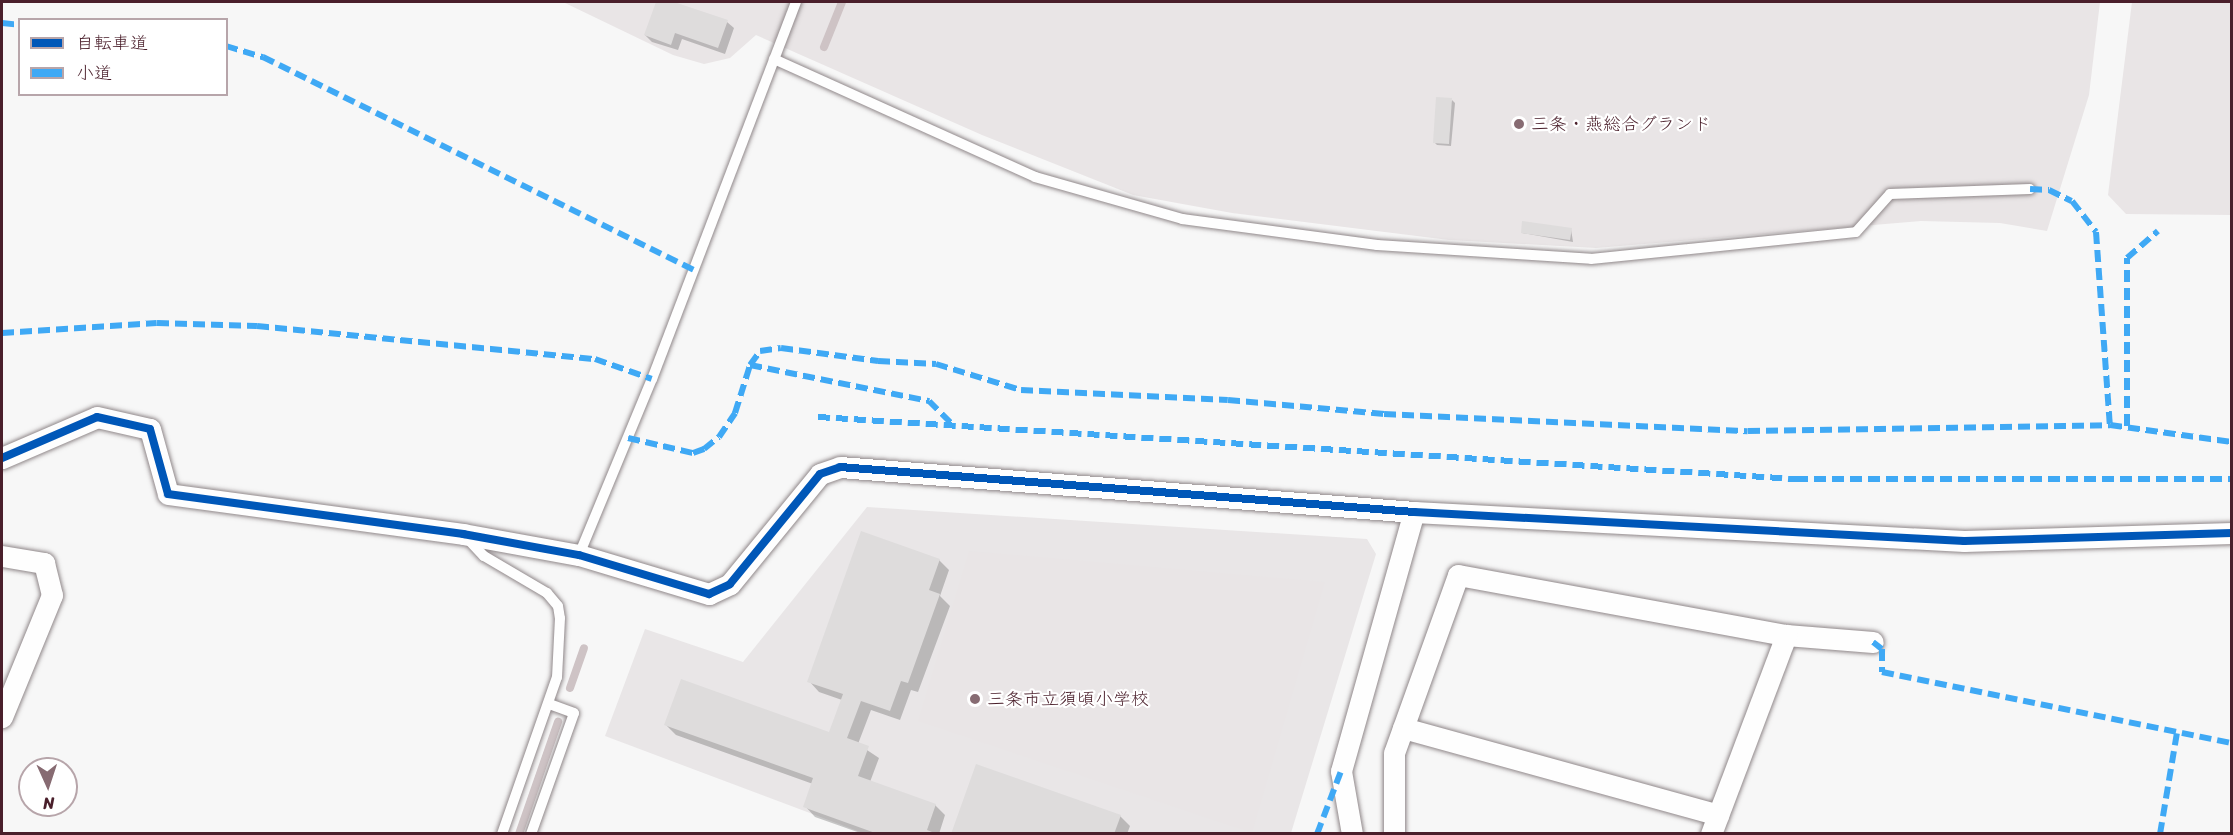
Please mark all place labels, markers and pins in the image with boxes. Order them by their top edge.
place label: 三条・燕総合グランド [1531,113,1711,135]
marker: 三条・燕総合グランド [1512,117,1526,131]
place label: 三条市立須頃小学校 [987,688,1149,710]
marker: 三条市立須頃小学校 [968,692,982,706]

